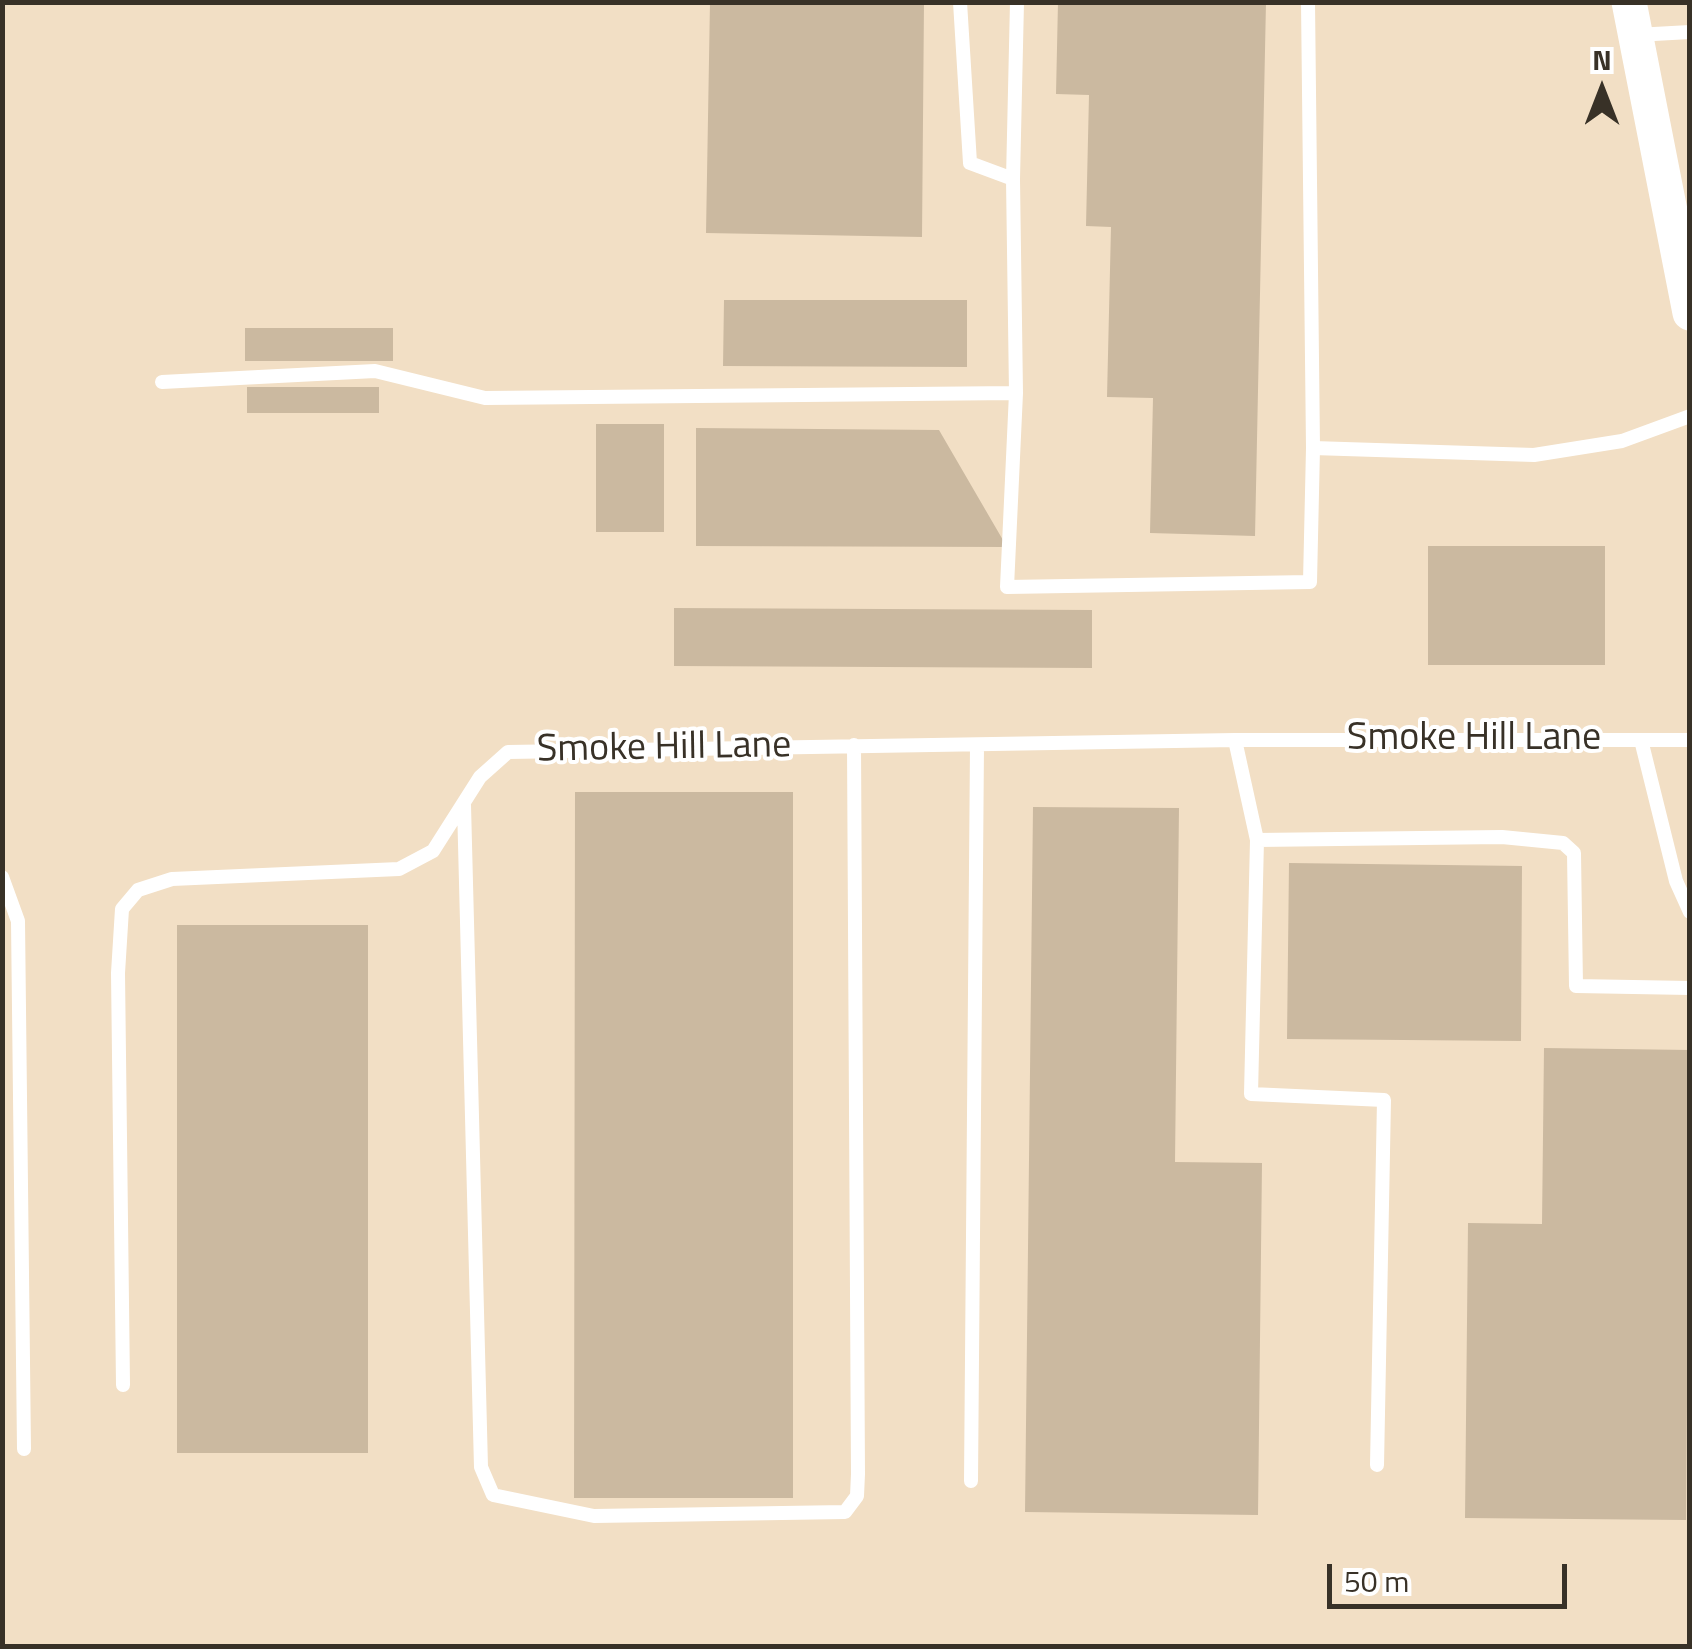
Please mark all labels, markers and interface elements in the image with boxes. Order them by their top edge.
text: N [1592,38,1612,81]
north arrow [1552,40,1652,140]
street label: Smoke Hill Lane [1347,717,1601,763]
street label: Smoke Hill Lane [536,724,792,774]
scale bar [1332,1544,1572,1606]
text: 50 m [1344,1558,1409,1604]

